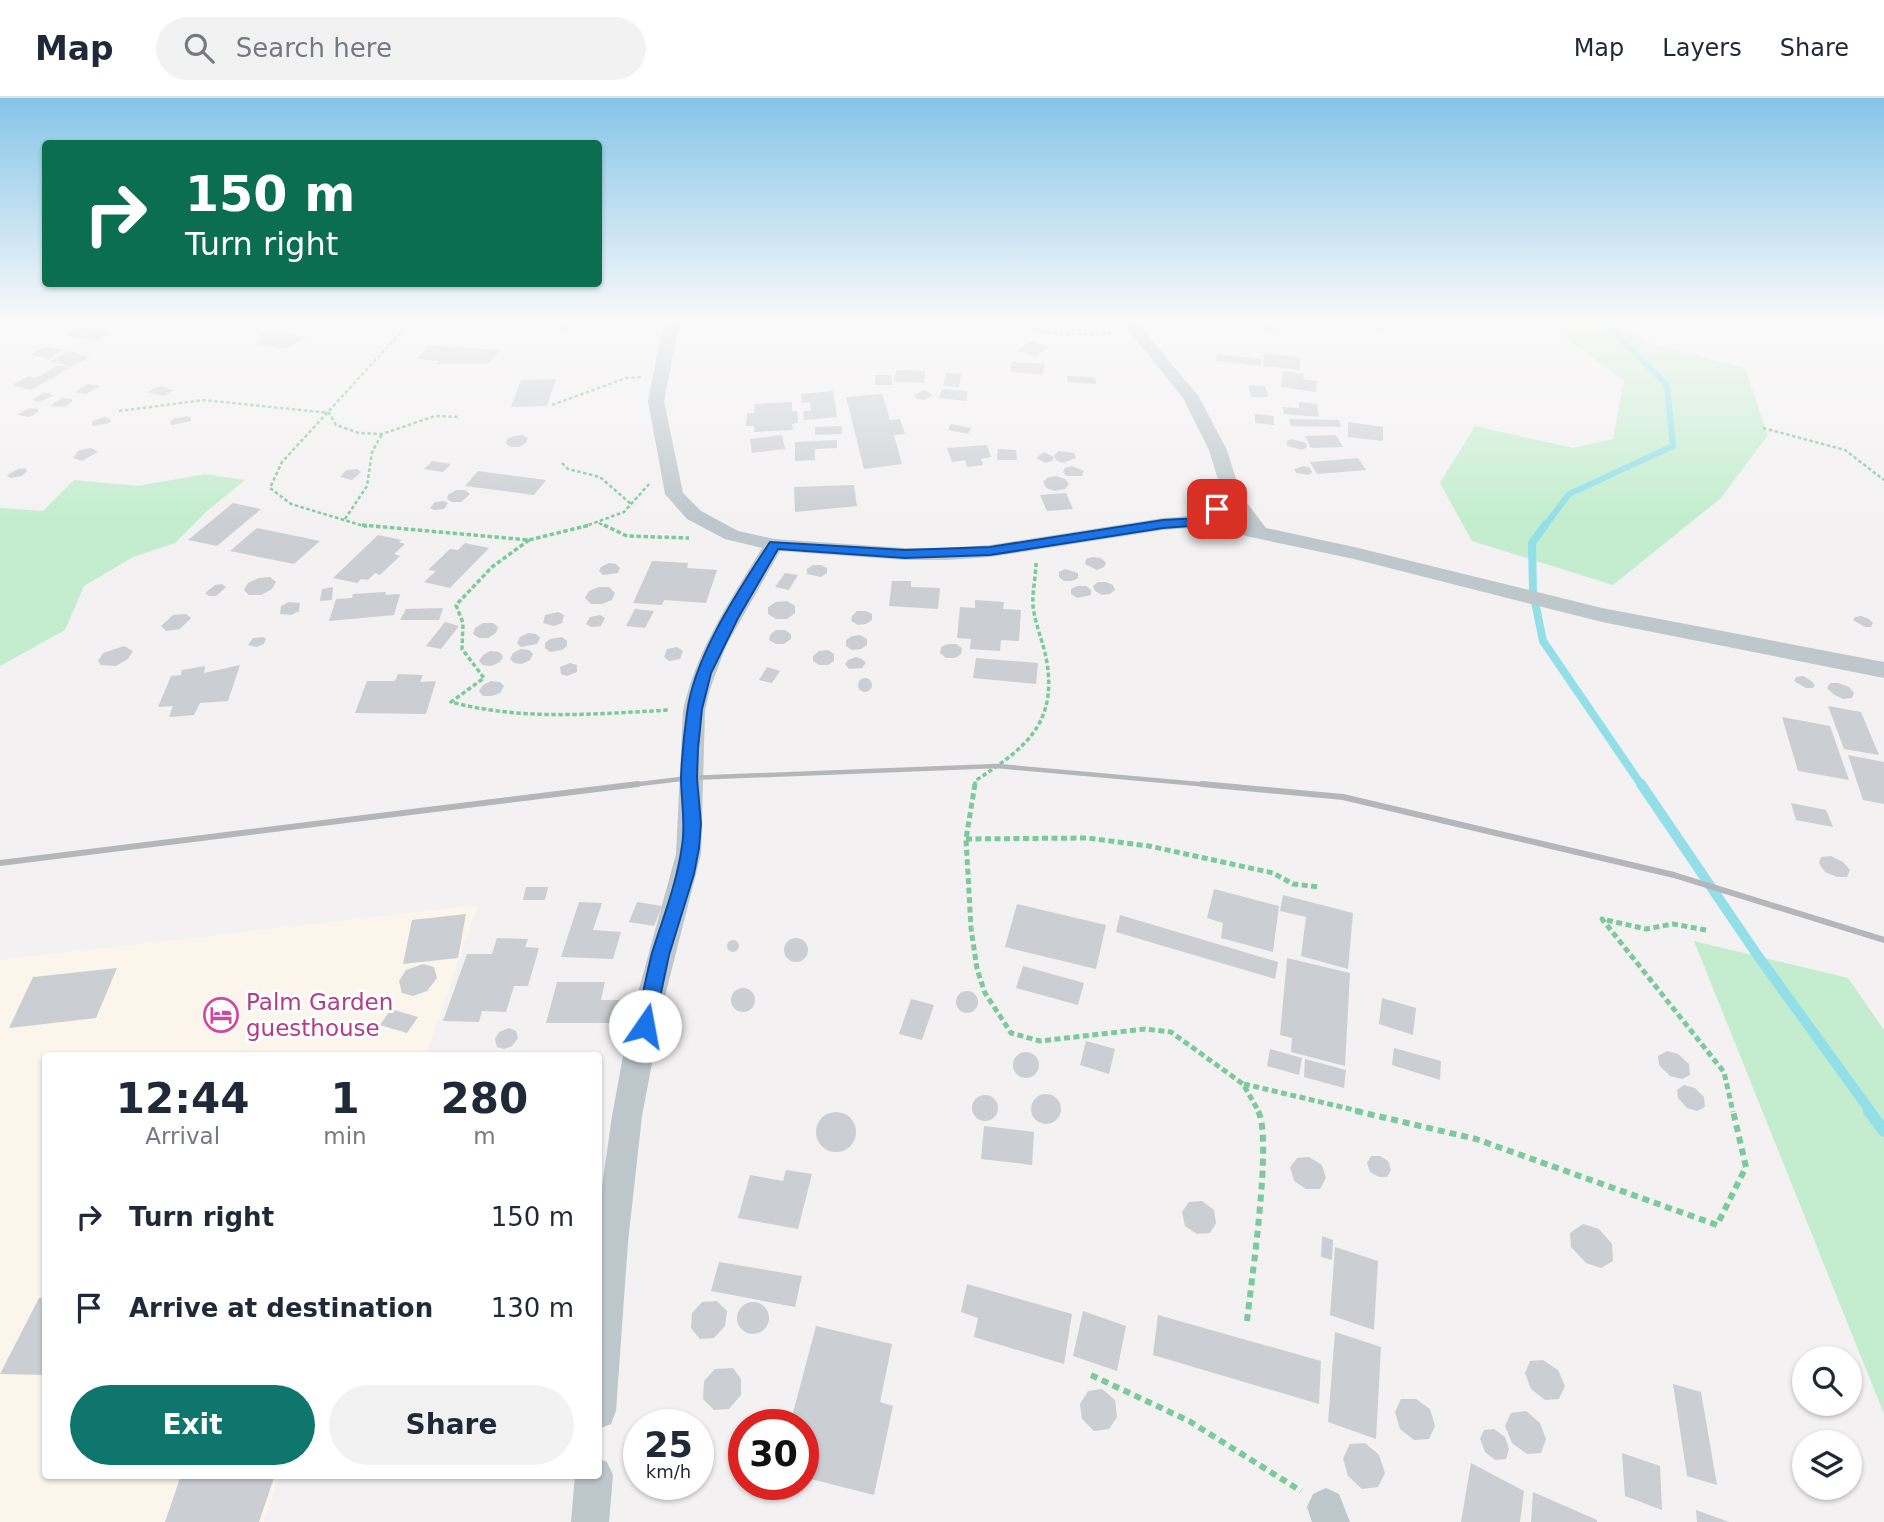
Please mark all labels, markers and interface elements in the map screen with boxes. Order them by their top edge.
search box [156,17,646,80]
text: Map [35,29,114,68]
icon: search [180,29,218,67]
text: Search here [236,33,392,63]
text: Map [1574,34,1624,62]
text: Layers [1662,34,1742,62]
text: Share [1780,34,1849,62]
text: 150 m [185,166,355,223]
icon: right [70,168,161,259]
text: Turn right [185,225,338,263]
pin [1187,479,1247,539]
icon: arrive [1198,490,1236,528]
place label: Palm Garden guesthouse [246,989,393,1041]
position arrow [608,989,682,1063]
hotel icon: Palm Garden guesthouse [202,996,240,1034]
text: 12:44 [116,1074,250,1123]
text: 1 [330,1074,360,1123]
text: 280 [441,1074,528,1123]
text: Arrival [145,1123,220,1149]
text: min [323,1123,367,1149]
text: m [473,1123,496,1149]
icon: right [70,1198,108,1236]
text: Turn right [129,1202,274,1232]
text: 150 m [491,1202,574,1232]
icon: arrive [70,1289,108,1327]
text: Arrive at destination [129,1293,433,1323]
text: 130 m [491,1293,574,1323]
map controls [1792,1346,1862,1500]
button: search [1792,1346,1862,1416]
button: Exit [70,1385,315,1465]
button: Share [329,1385,574,1465]
speed limit sign: 30 [728,1409,819,1500]
text: 25 [644,1425,693,1465]
button: layers [1792,1430,1862,1500]
text: km/h [646,1461,691,1482]

